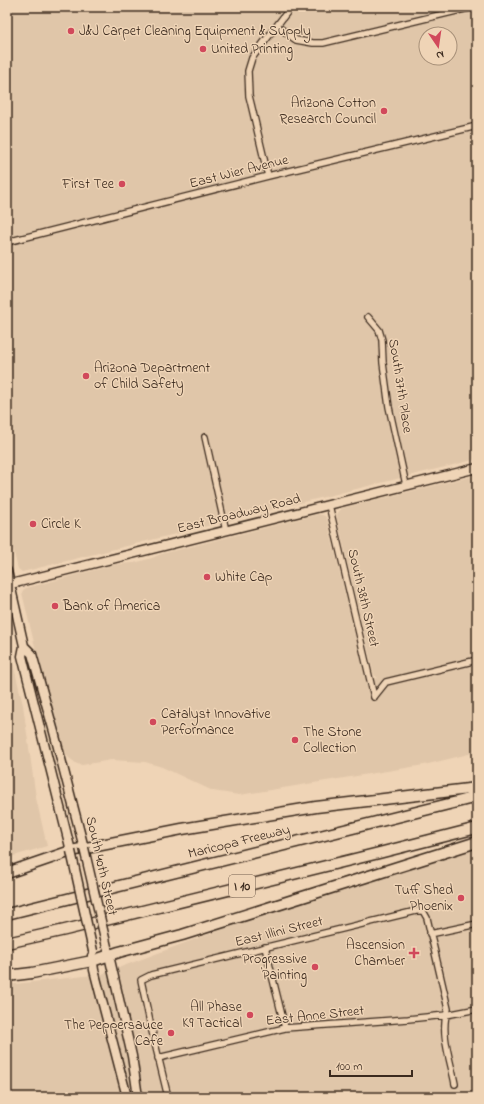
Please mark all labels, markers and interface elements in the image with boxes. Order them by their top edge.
place label: J&J Carpet Cleaning Equipment & Supply [79,21,311,43]
marker: J&J Carpet Cleaning Equipment & Supply [66,26,76,36]
north arrow [418,26,458,66]
place label: United Printing [211,39,293,61]
marker: United Printing [198,44,208,54]
text: N [435,46,445,63]
place label: Arizona Cotton Research Council [279,93,376,130]
marker: Arizona Cotton Research Council [379,106,389,116]
street label: East Wier Avenue [187,149,291,194]
place label: First Tee [61,174,115,195]
marker: First Tee [117,179,127,189]
street label: South 37th Place [382,337,418,435]
place label: Arizona Department of Child Safety [94,358,210,396]
marker: Arizona Department of Child Safety [81,371,91,381]
street label: East Broadway Road [175,489,303,540]
place label: Circle K [41,514,81,535]
marker: Circle K [28,519,38,529]
street label: South 38th Street [341,547,385,649]
place label: White Cap [215,567,273,588]
marker: White Cap [202,572,212,582]
place label: Bank of America [62,596,160,617]
marker: Bank of America [50,601,60,611]
place label: Catalyst Innovative Performance [161,704,271,741]
marker: Catalyst Innovative Performance [148,717,158,727]
place label: The Stone Collection [303,722,362,759]
marker: The Stone Collection [290,735,300,745]
street label: South 40th Street [79,814,123,918]
street label: Maricopa Freeway [186,819,293,866]
road number: I 10 [229,875,255,897]
place label: Tuff Shed Phoenix [395,880,453,917]
marker: Tuff Shed Phoenix [456,893,466,903]
street label: East Illini Street [233,911,326,953]
place label: Ascension Chamber [346,935,406,972]
marker: Ascension Chamber [408,947,420,959]
place label: Progressive Painting [242,949,308,987]
marker: Progressive Painting [310,962,320,972]
place label: All Phase K9 Tactical [182,997,243,1034]
street label: East Anne Street [265,1000,366,1032]
marker: All Phase K9 Tactical [245,1010,255,1020]
place label: The Peppersauce Cafe [64,1015,164,1052]
marker: The Peppersauce Cafe [166,1028,176,1038]
scale bar [330,1052,412,1078]
text: 100 m [336,1058,363,1076]

